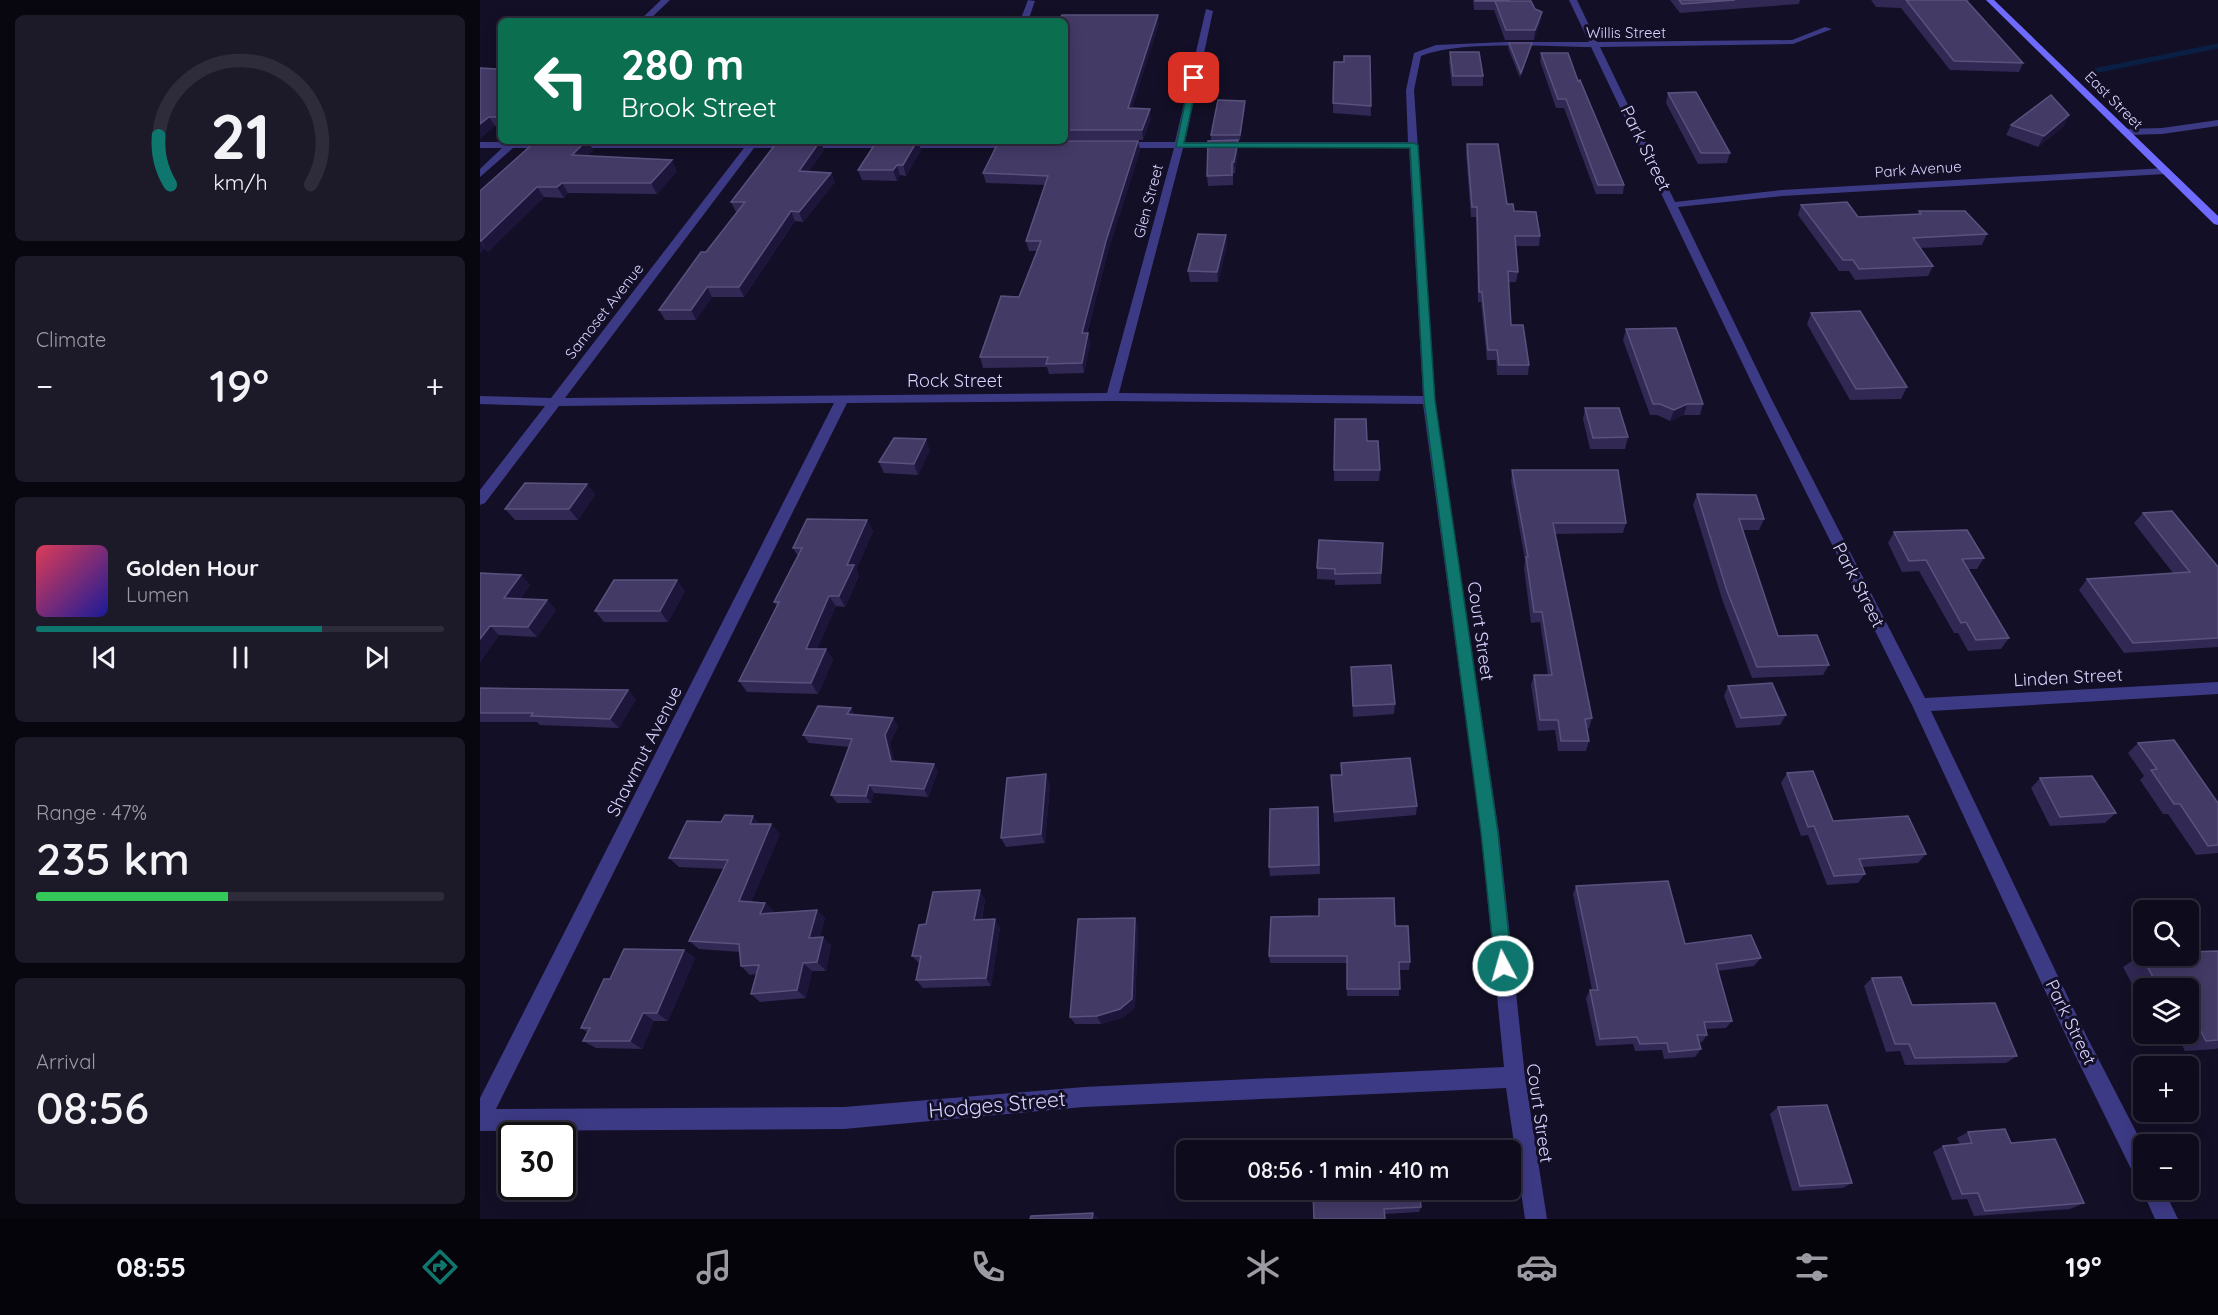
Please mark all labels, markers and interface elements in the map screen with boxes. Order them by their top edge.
street label: Willis Street [1586,23,1666,42]
text: 280 m [621,38,744,91]
icon: left [522,42,600,120]
pin [1168,52,1219,103]
icon: arrive [1177,61,1210,94]
street label: East Street [2081,67,2147,133]
text: Brook Street [621,90,777,124]
text: 21 [210,97,270,175]
street label: Park Street [1615,102,1677,194]
street label: Park Avenue [1874,156,1962,182]
street label: Glen Street [1129,162,1167,240]
text: km/h [213,169,267,195]
street label: Samoset Avenue [561,259,647,363]
text: Climate [36,327,106,352]
text: 19° [210,357,269,413]
text: − [36,365,53,406]
text: + [425,365,444,406]
street label: Rock Street [907,369,1003,392]
street label: Park Street [1828,539,1890,631]
text: Golden Hour [126,554,259,582]
street label: Court Street [1463,580,1499,682]
text: Lumen [126,582,189,607]
icon: previous [88,641,121,674]
icon: pause [224,641,257,674]
icon: next [360,641,393,674]
street label: Linden Street [2013,663,2123,691]
street label: Shawmut Avenue [601,682,687,820]
text: Range · 47% [36,800,147,825]
text: 235 km [36,830,190,886]
map controls [2133,900,2199,1200]
button: search [2133,900,2199,966]
position arrow [1471,934,1535,998]
street label: Park Street [2040,976,2102,1068]
button: layers [2133,978,2199,1044]
text: Arrival [36,1049,96,1074]
button: + [2133,1056,2199,1122]
street label: Court Street [1522,1062,1558,1164]
text: 08:56 [36,1079,149,1135]
street label: Hodges Street [927,1085,1067,1123]
speed limit sign: 30 [498,1122,576,1200]
button: − [2133,1134,2199,1200]
text: 08:56 · 1 min · 410 m [1248,1156,1450,1184]
icon: directions [419,1246,461,1288]
icon: music [693,1246,735,1288]
icon: phone [967,1246,1009,1288]
icon: climate [1242,1246,1284,1288]
icon: car [1516,1246,1558,1288]
icon: filters [1791,1246,1833,1288]
text: 08:55 [116,1250,186,1284]
text: 19° [2065,1250,2102,1284]

